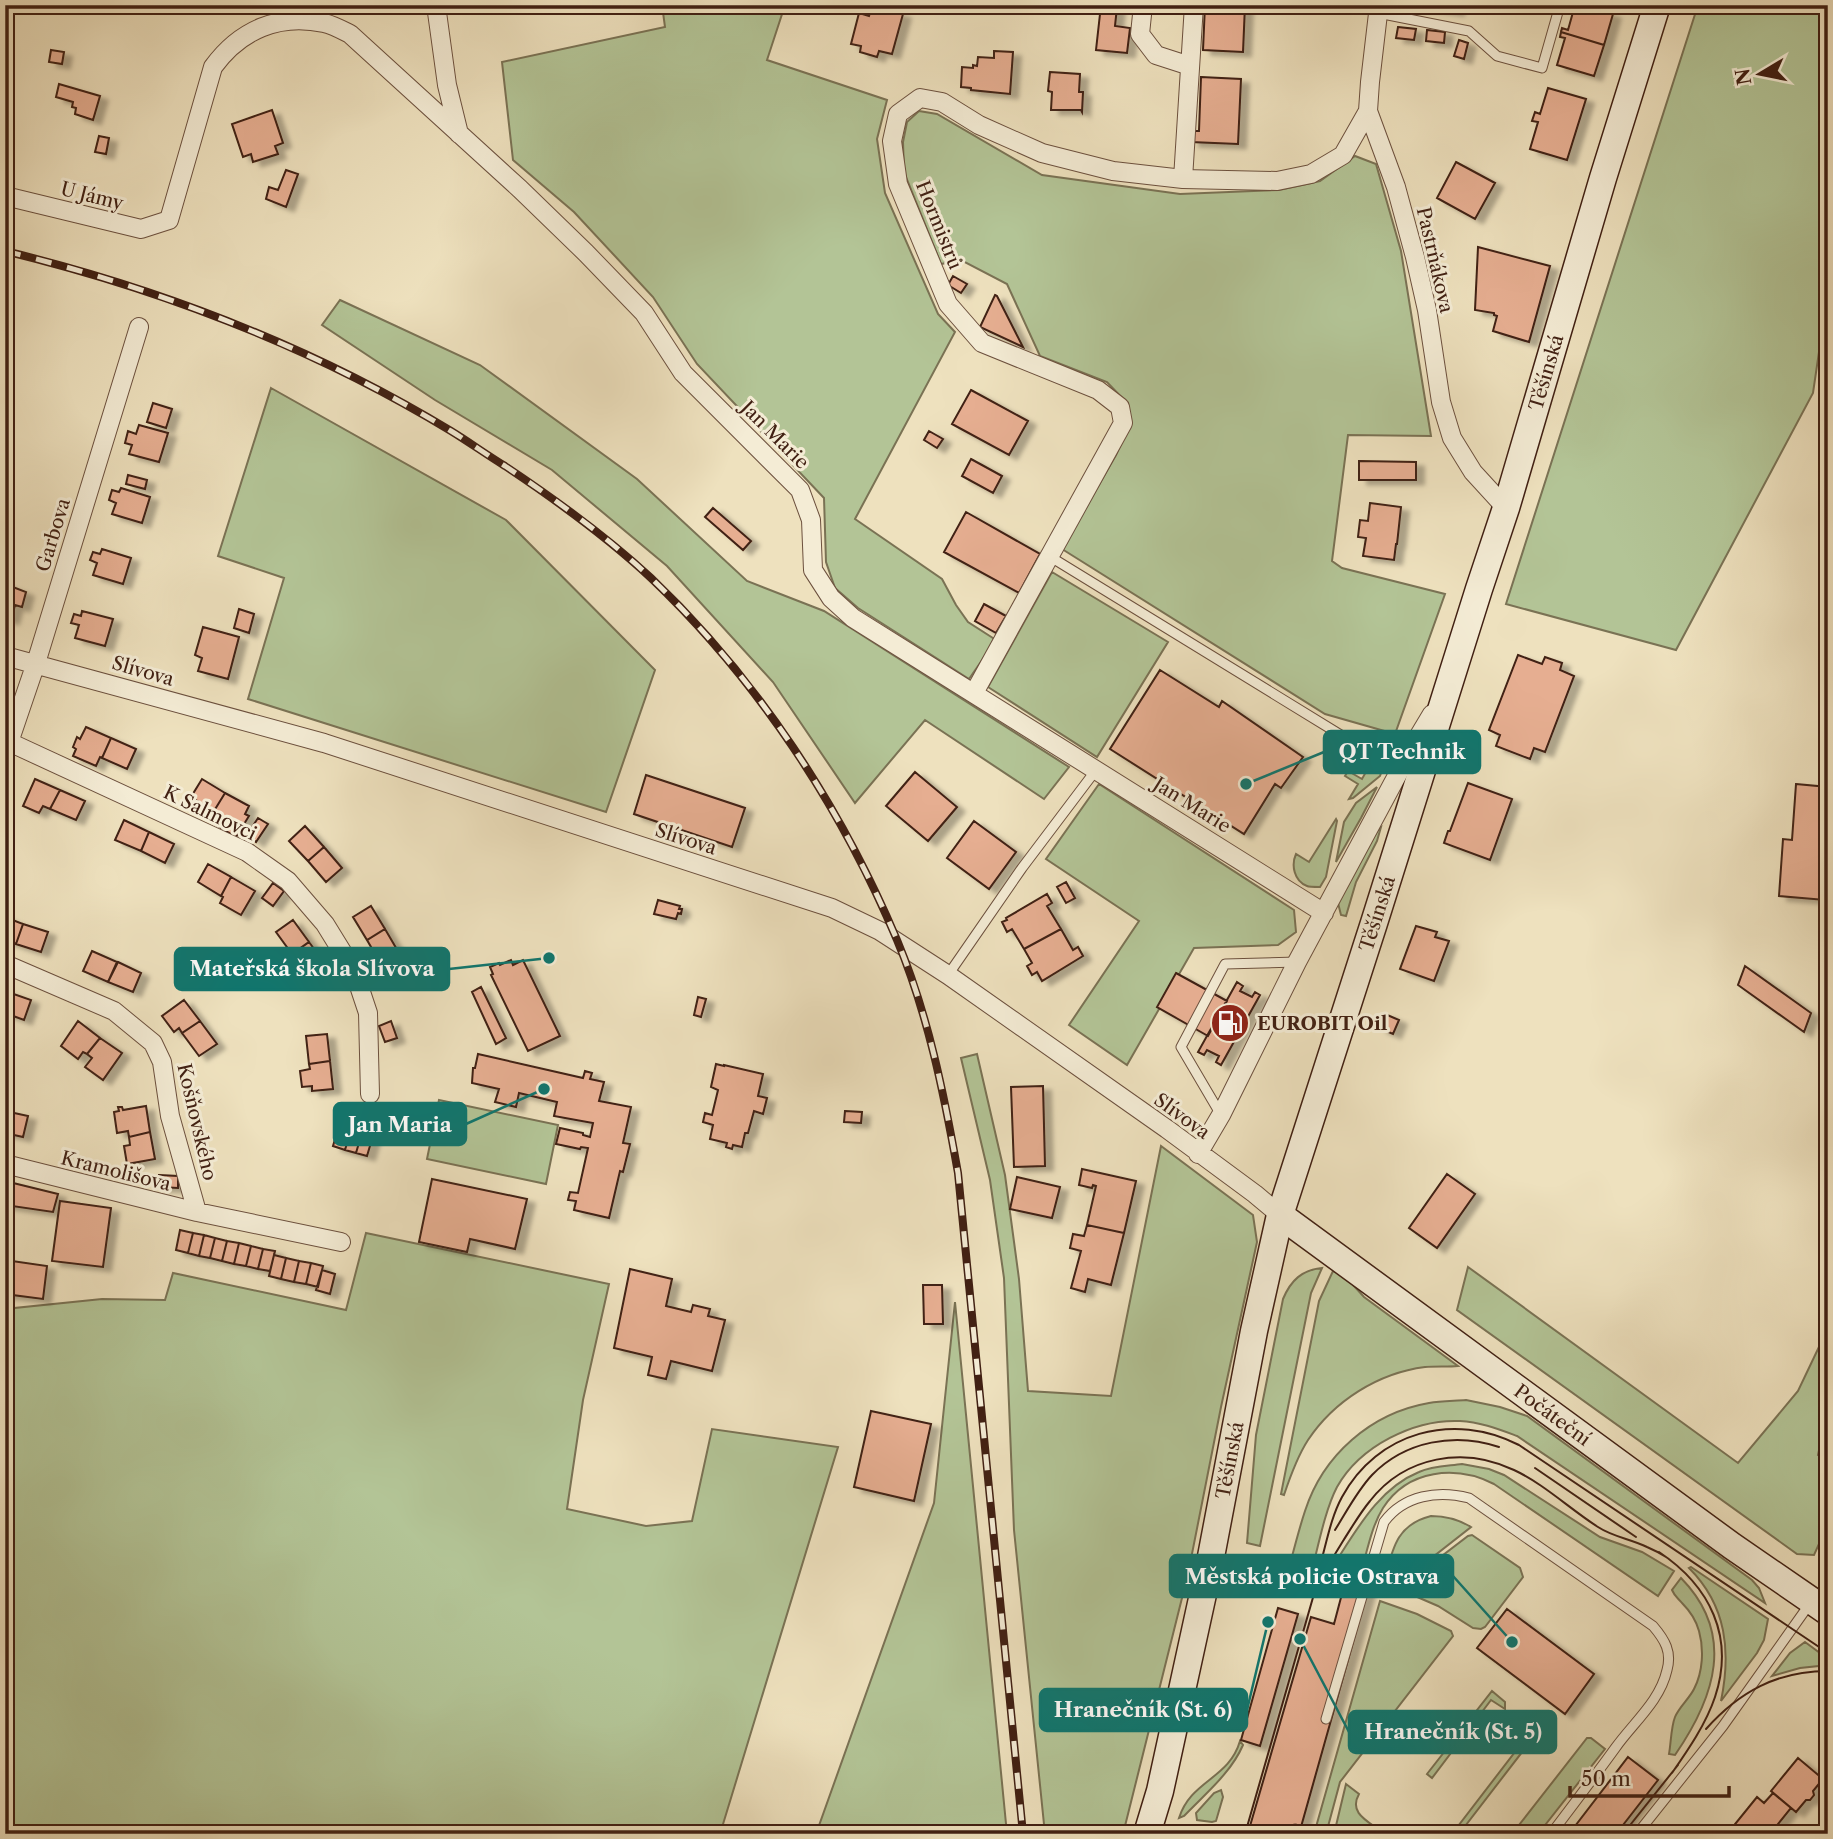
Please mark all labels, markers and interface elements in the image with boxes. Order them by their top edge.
north arrow [1724,38,1794,108]
text: N [1731,67,1757,87]
street label: U Jámy [58,177,126,215]
street label: Hormistrů [911,177,967,273]
street label: Pastrňákova [1412,205,1458,315]
street label: Těšínská [1524,332,1568,413]
street label: Jan Marie [734,394,814,474]
street label: Garbova [31,495,75,575]
street label: Slívova [109,651,177,691]
callout: QT Technik [1324,731,1480,773]
text: QT Technik [1339,739,1467,764]
street label: Jan Marie [1146,771,1235,838]
street label: K Salmovci [160,781,260,845]
street label: Slívova [652,818,720,860]
street label: Těšínská [1354,873,1400,954]
callout: Mateřská škola Slívova [175,948,449,990]
text: Mateřská škola Slívova [189,956,435,981]
fuel station icon: EUROBIT Oil [1209,1002,1251,1044]
place label: EUROBIT Oil [1257,1012,1388,1035]
street label: Košňovského [172,1061,222,1183]
street label: Slívova [1150,1088,1214,1144]
callout: Jan Maria [334,1103,466,1145]
text: Jan Maria [344,1112,453,1137]
street label: Kramolišova [59,1146,173,1196]
street label: Počáteční [1510,1379,1596,1450]
street label: Těšínská [1211,1420,1248,1501]
callout: Městská policie Ostrava [1170,1555,1453,1597]
text: Městská policie Ostrava [1185,1564,1440,1589]
callout: Hranečník (St. 6) [1040,1689,1247,1731]
text: Hranečník (St. 6) [1054,1697,1232,1722]
callout: Hranečník (St. 5) [1349,1711,1556,1753]
text: Hranečník (St. 5) [1364,1719,1542,1744]
scale bar [1570,1755,1730,1799]
text: 50 m [1581,1766,1631,1791]

